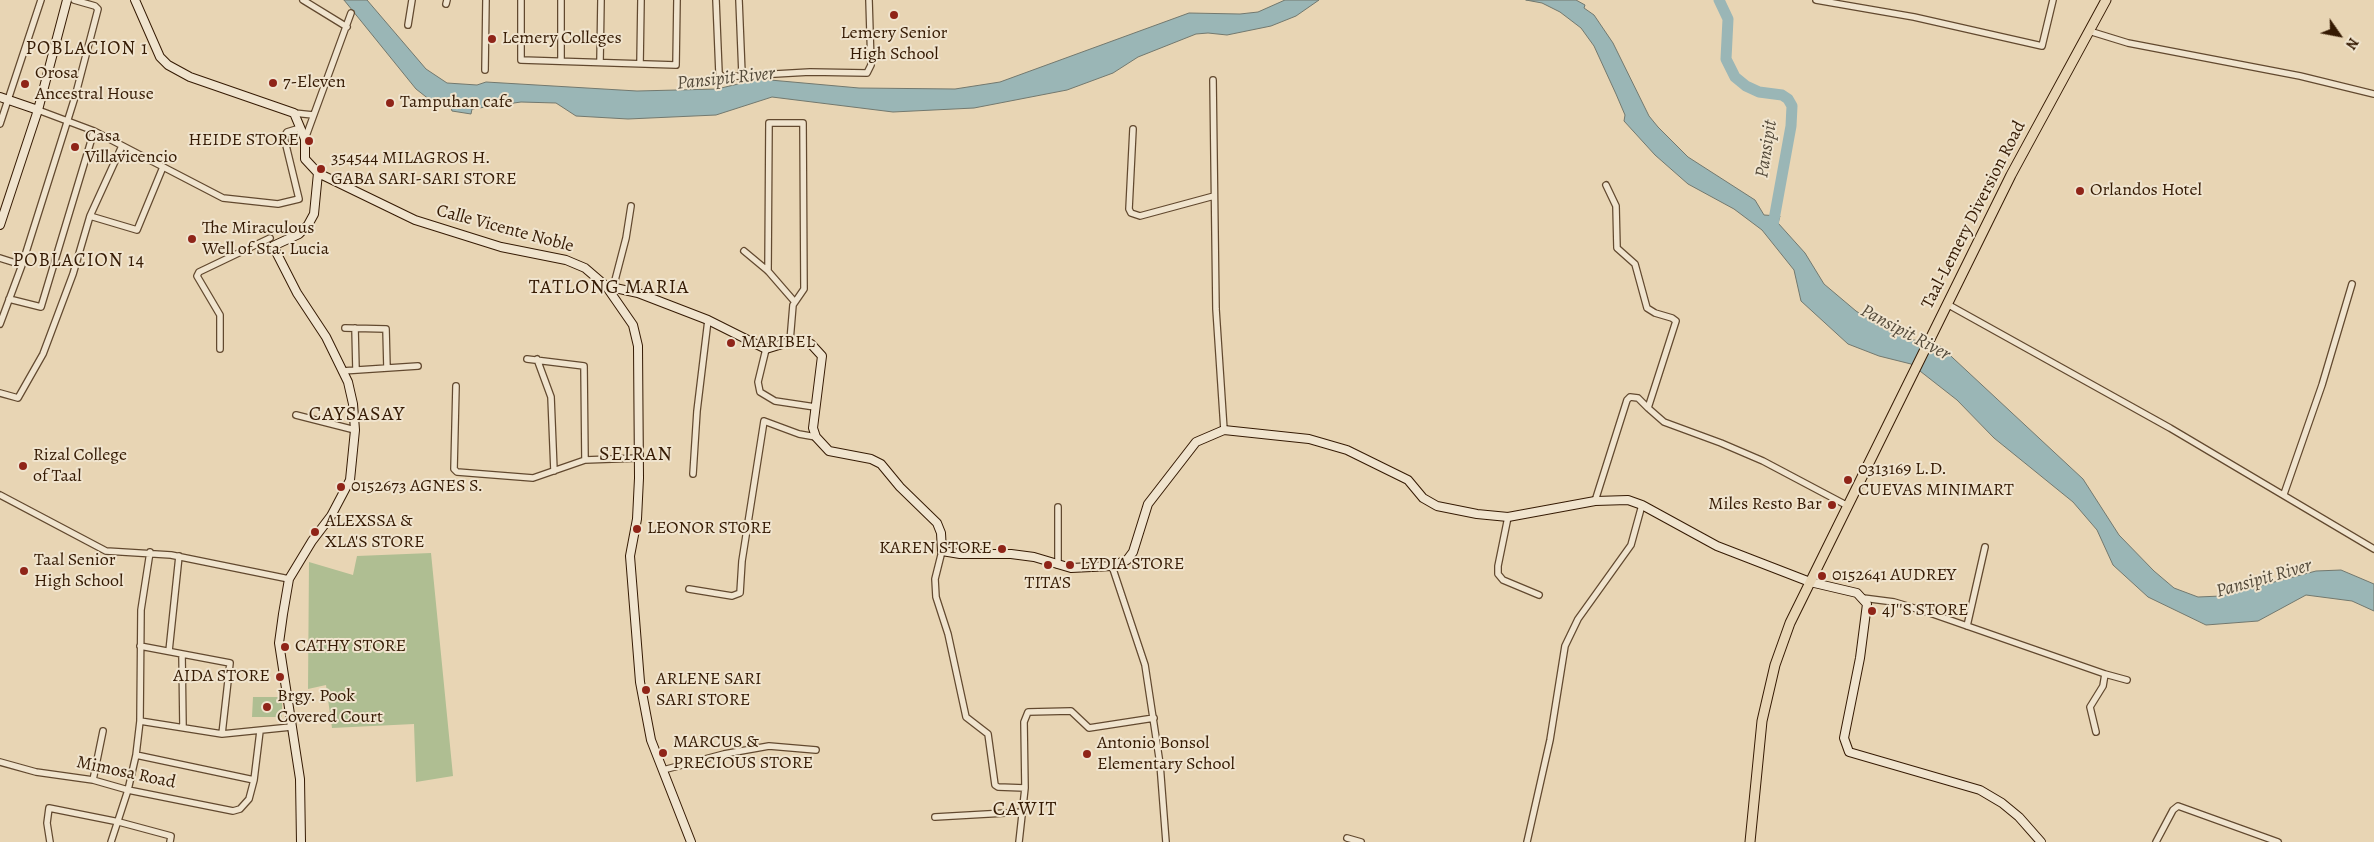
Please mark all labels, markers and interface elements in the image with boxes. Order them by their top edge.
marker: Lemery Senior High School [888,9,900,21]
north arrow [2314,10,2364,60]
place label: Lemery Senior High School [840,23,948,66]
place label: Lemery Colleges [502,28,622,50]
marker: Lemery Colleges [486,33,498,45]
text: N [2341,34,2363,53]
district label: POBLACION 1 [24,38,150,60]
place label: Orosa Ancestral House [35,63,154,106]
water label: Pansipit River [676,63,776,95]
place label: 7-Eleven [283,72,346,94]
marker: 7-Eleven [267,77,279,89]
marker: Orosa Ancestral House [19,78,31,90]
place label: Tampuhan cafe [400,92,512,114]
marker: Tampuhan cafe [384,97,396,109]
street label: Taal-Lemery Diversion Road [1917,117,2031,313]
water label: Pansipit [1751,119,1783,179]
place label: Casa Villavicencio [85,126,177,168]
place label: HEIDE STORE [188,130,299,152]
marker: HEIDE STORE [303,135,315,147]
marker: Casa Villavicencio [69,141,81,153]
place label: 354544 MILAGROS H. GABA SARI-SARI STORE [331,148,517,190]
marker: 354544 MILAGROS H. GABA SARI-SARI STORE [315,163,327,175]
place label: Orlandos Hotel [2090,180,2202,202]
marker: Orlandos Hotel [2074,185,2086,197]
street label: Calle Vicente Noble [434,200,576,258]
place label: The Miraculous Well of Sta. Lucia [202,218,329,260]
marker: The Miraculous Well of Sta. Lucia [186,233,198,245]
district label: POBLACION 14 [11,250,147,272]
district label: TATLONG MARIA [527,276,691,300]
water label: Pansipit River [1856,300,1954,366]
place label: MARIBEL [741,332,815,354]
marker: MARIBEL [725,337,737,349]
district label: CAYSASAY [308,403,406,427]
district label: SEIRAN [598,443,674,467]
place label: Rizal College of Taal [33,445,127,488]
place label: 0313169 L.D. CUEVAS MINIMART [1858,459,2014,502]
marker: Rizal College of Taal [17,460,29,472]
marker: 0313169 L.D. CUEVAS MINIMART [1842,474,1854,486]
place label: 0152673 AGNES S. [351,476,483,498]
marker: 0152673 AGNES S. [335,481,347,493]
place label: Miles Resto Bar [1708,494,1822,516]
marker: Miles Resto Bar [1826,499,1838,511]
place label: ALEXSSA & XLA'S STORE [325,511,425,554]
place label: LEONOR STORE [647,518,772,540]
marker: LEONOR STORE [631,523,643,535]
marker: ALEXSSA & XLA'S STORE [309,526,321,538]
place label: KAREN STORE [879,538,992,560]
marker: KAREN STORE [996,543,1008,555]
place label: Taal Senior High School [34,550,123,592]
place label: LYDIA STORE [1080,554,1184,576]
water label: Pansipit River [2214,554,2314,604]
marker: TITA'S [1042,559,1054,571]
marker: LYDIA STORE [1064,559,1076,571]
marker: Taal Senior High School [18,565,30,577]
place label: 0152641 AUDREY [1832,565,1956,587]
marker: 0152641 AUDREY [1816,570,1828,582]
place label: TITA'S [1025,573,1071,595]
place label: 4J''S STORE [1882,600,1969,622]
marker: 4J''S STORE [1866,605,1878,617]
place label: CATHY STORE [295,636,406,658]
marker: CATHY STORE [279,641,291,653]
place label: AIDA STORE [173,666,270,688]
place label: ARLENE SARI SARI STORE [656,669,762,712]
marker: AIDA STORE [274,671,286,683]
marker: ARLENE SARI SARI STORE [640,684,652,696]
place label: Brgy. Pook Covered Court [277,686,383,729]
marker: Brgy. Pook Covered Court [261,701,273,713]
place label: MARCUS & PRECIOUS STORE [673,732,813,774]
place label: Antonio Bonsol Elementary School [1097,733,1235,776]
marker: MARCUS & PRECIOUS STORE [657,747,669,759]
marker: Antonio Bonsol Elementary School [1081,748,1093,760]
street label: Mimosa Road [74,752,178,794]
district label: CAWIT [992,798,1058,822]

